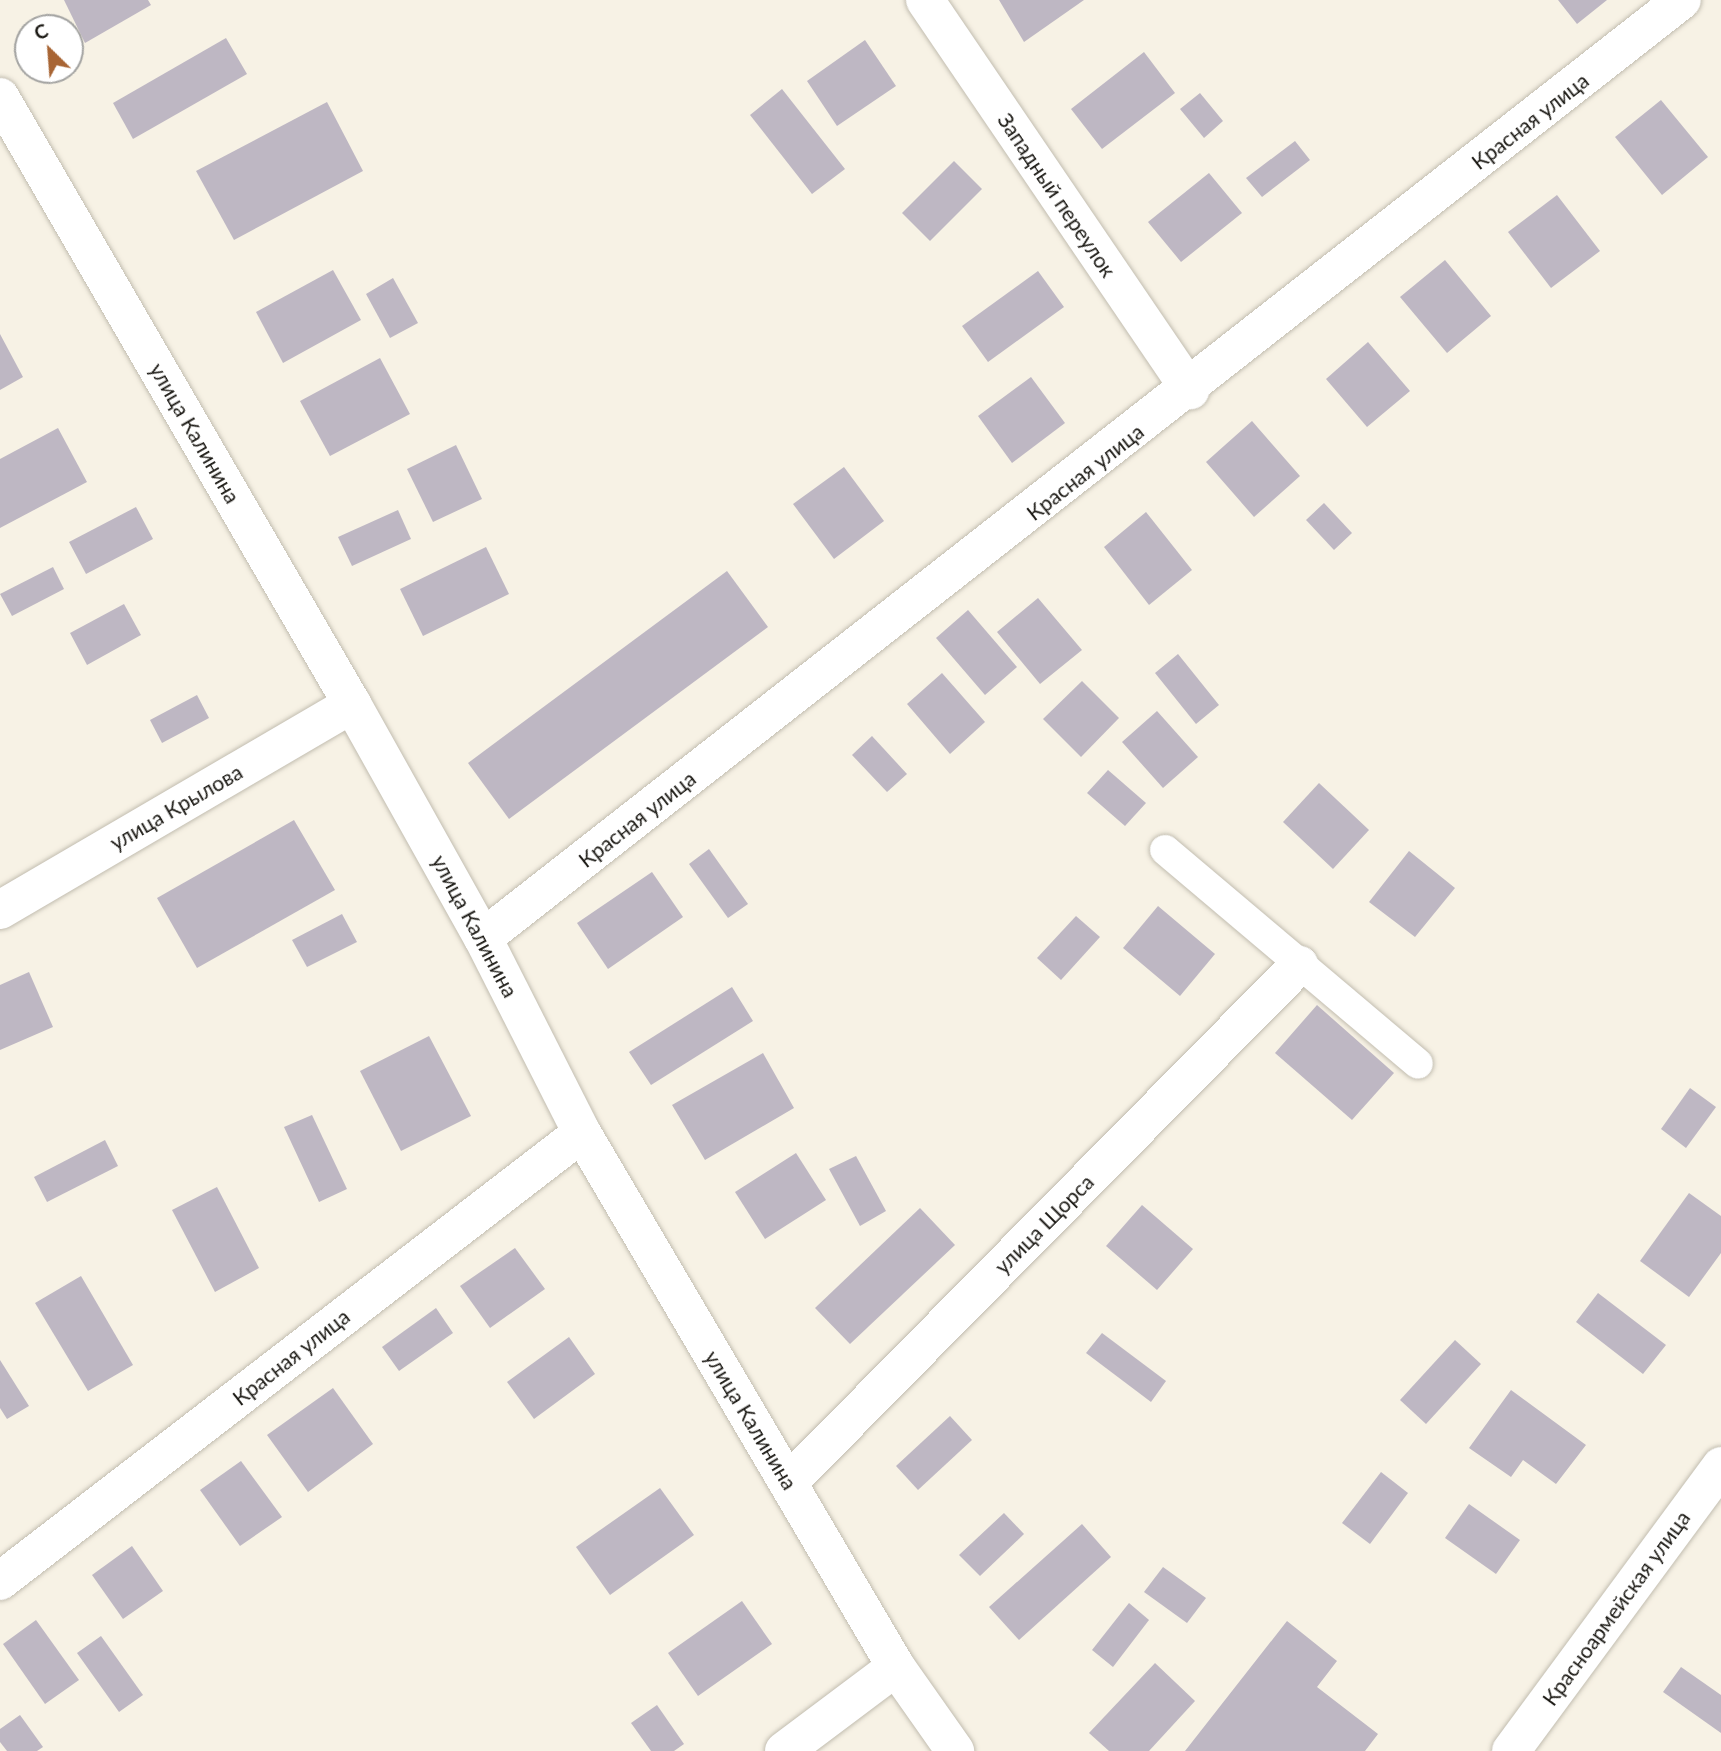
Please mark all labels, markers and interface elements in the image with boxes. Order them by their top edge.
north arrow [14,14,84,84]
text: С [30,18,51,44]
street label: Красная улица [1466,68,1594,174]
street label: Западный переулок [993,108,1121,282]
street label: улица Калинина [145,358,245,508]
street label: Красная улица [1021,419,1149,525]
street label: улица Крылова [105,759,247,855]
street label: Красная улица [573,766,701,872]
street label: улица Калинина [427,850,523,1002]
street label: улица Щорса [989,1169,1099,1279]
street label: Красная улица [227,1304,355,1410]
street label: улица Калинина [700,1346,802,1494]
street label: Красноармейская улица [1537,1506,1695,1710]

